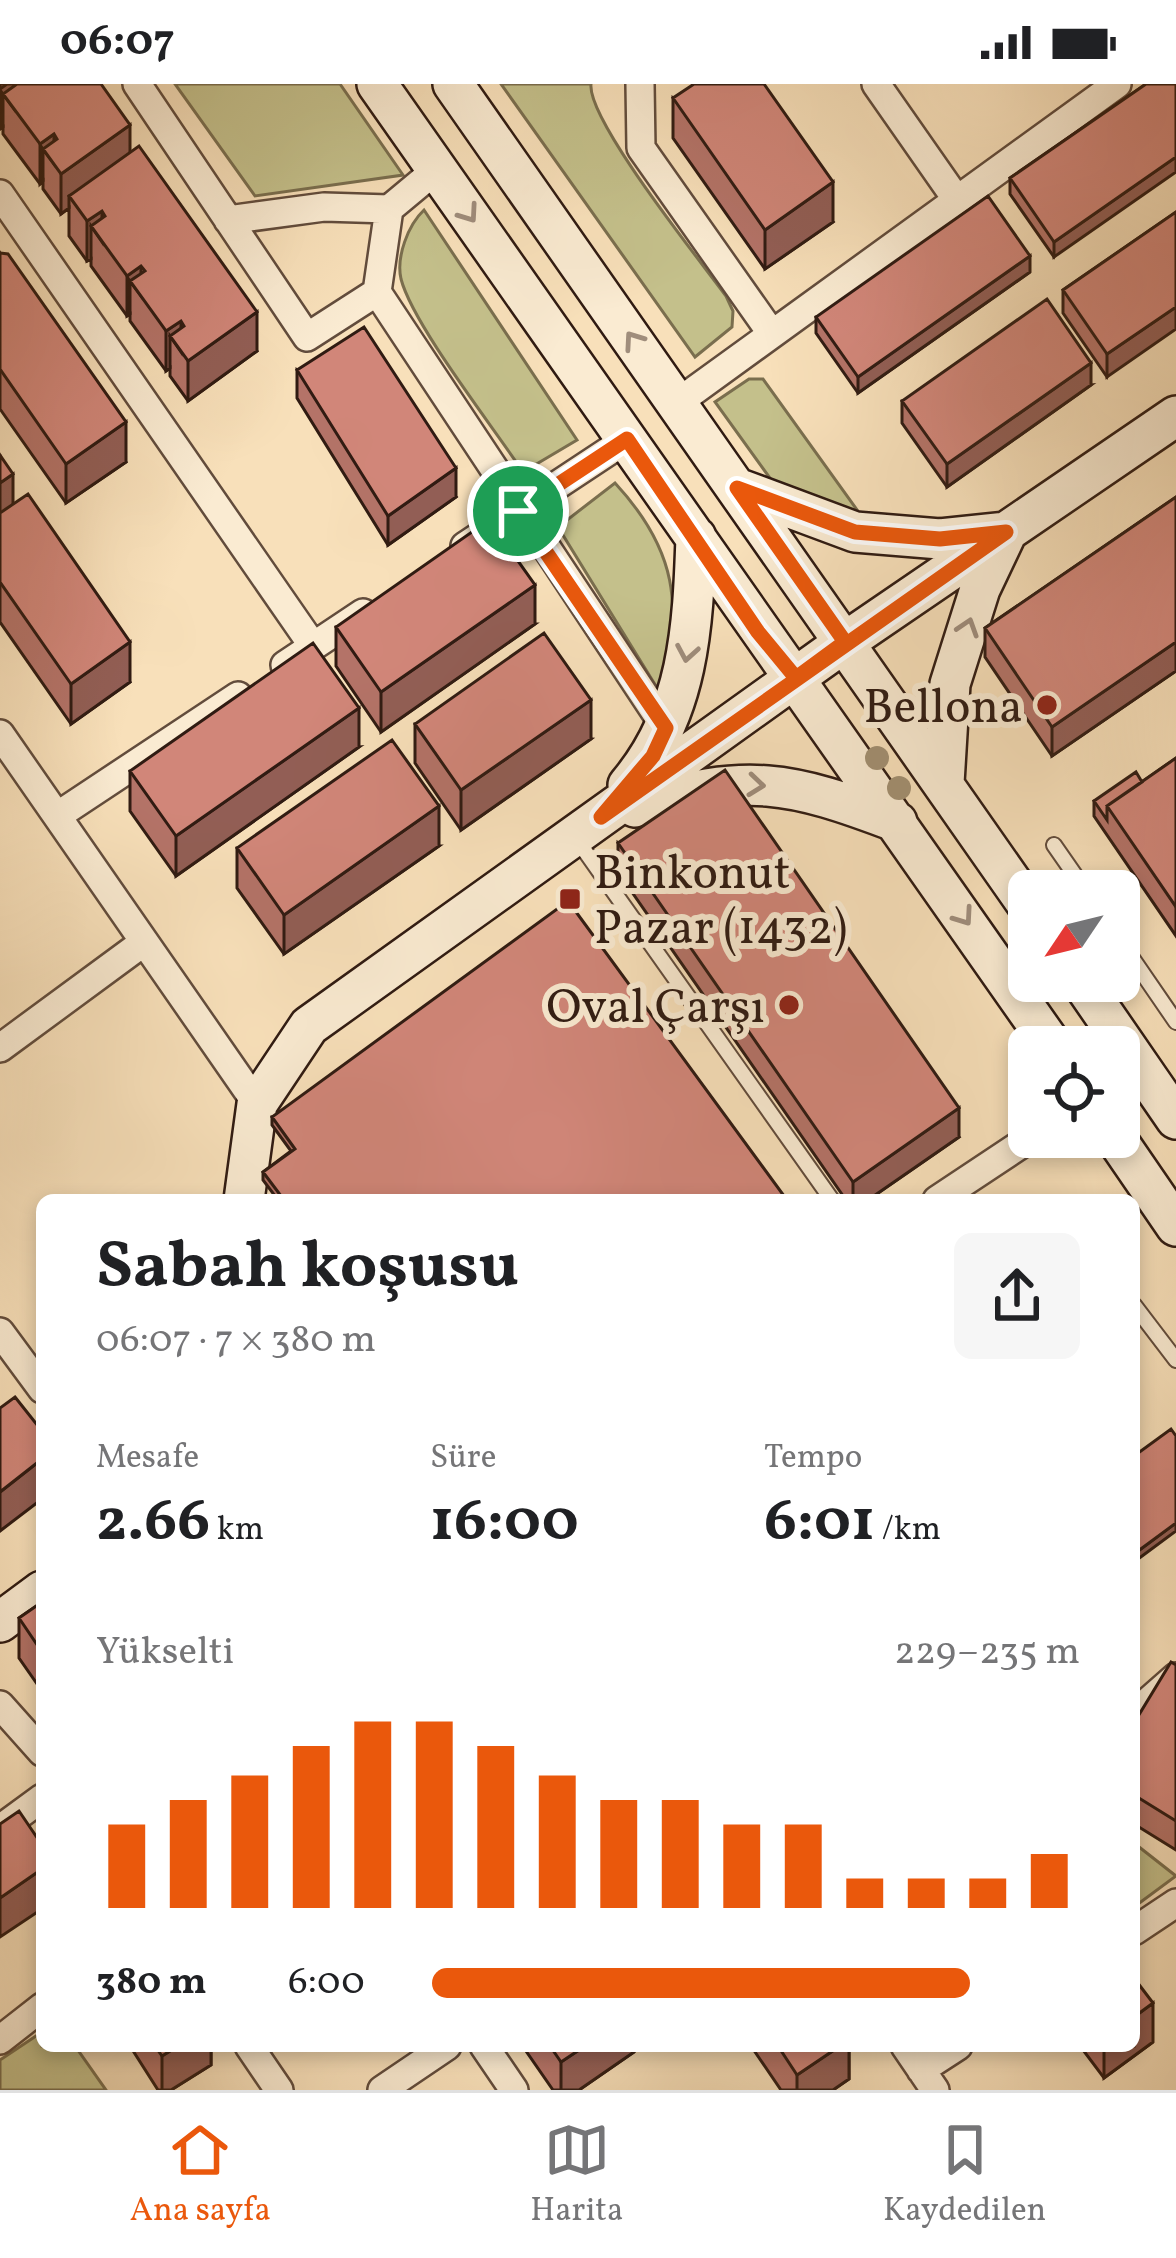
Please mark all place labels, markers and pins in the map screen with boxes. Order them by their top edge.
pin [467,460,569,562]
place label: Bellona [864,676,1023,743]
marker: Bellona [1034,692,1060,718]
place label: Binkonut Pazar (1432) [594,842,847,964]
marker: Binkonut Pazar (1432) [557,886,583,912]
place label: Oval Çarşı [546,976,765,1043]
marker: Oval Çarşı [776,992,802,1018]

